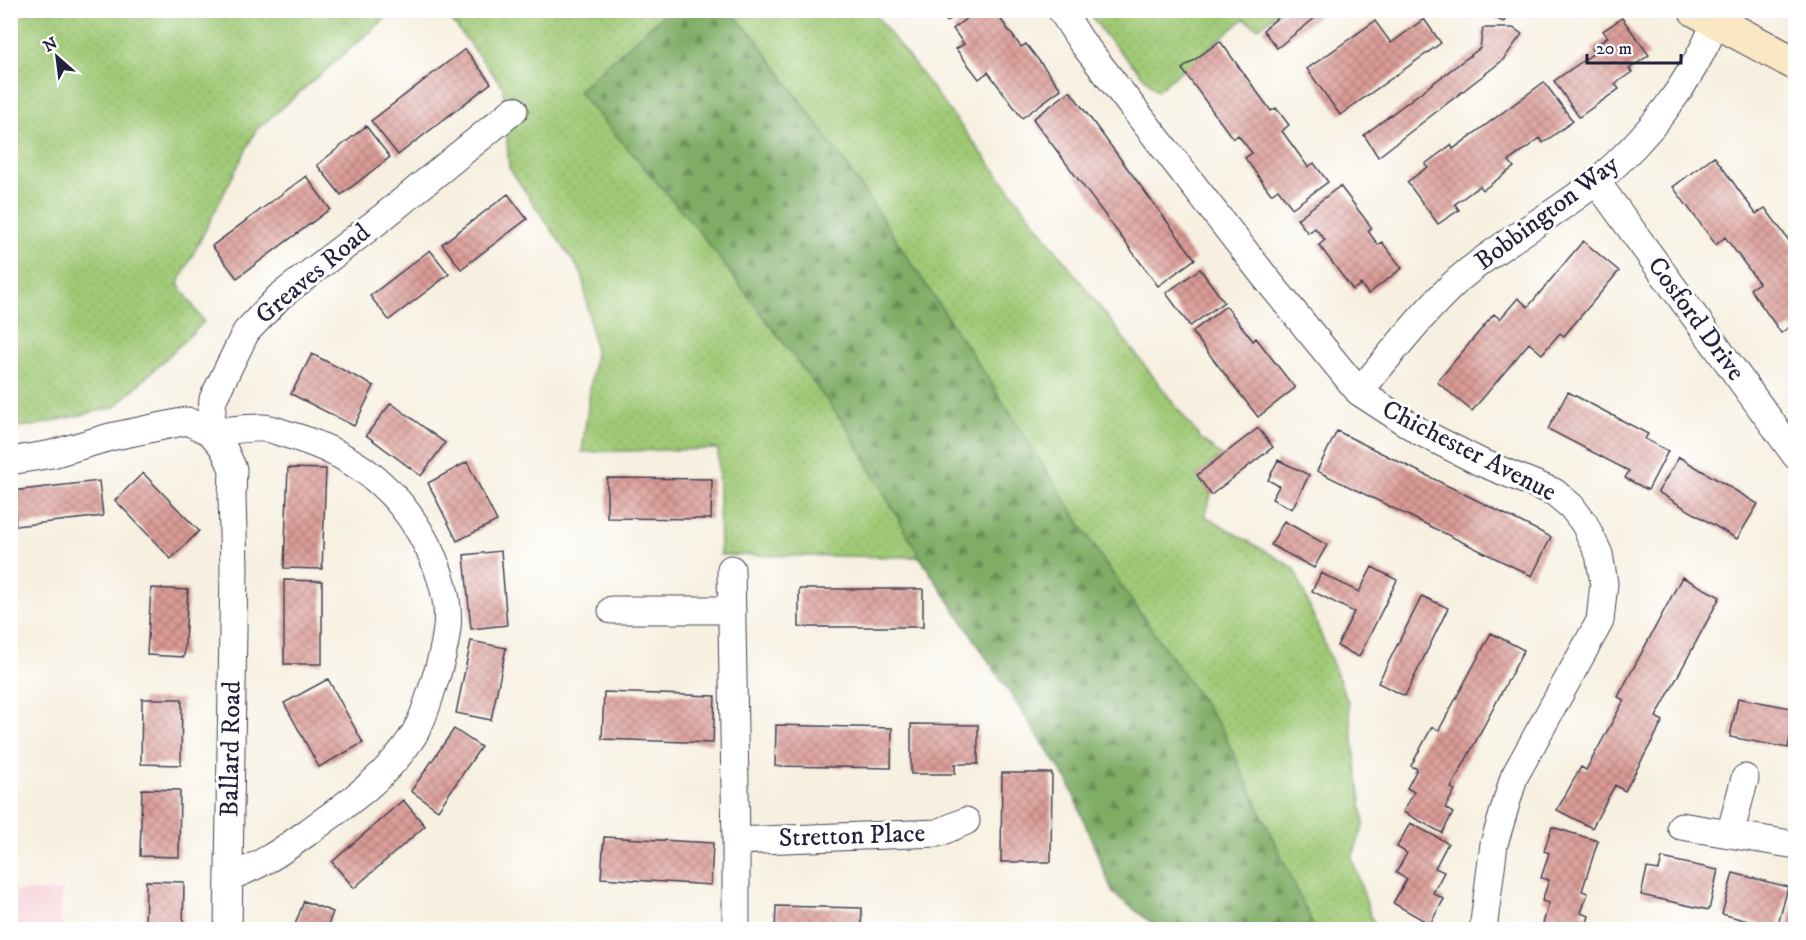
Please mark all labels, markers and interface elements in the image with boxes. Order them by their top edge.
north arrow [27,27,87,87]
scale bar [1587,27,1682,65]
text: N [40,33,61,57]
text: 20 m [1596,38,1632,60]
street label: Bobbington Way [1468,148,1626,278]
street label: Greaves Road [249,216,377,332]
street label: Cosford Drive [1640,250,1752,388]
street label: Chichester Avenue [1376,393,1562,509]
street label: Ballard Road [213,681,249,817]
street label: Stretton Place [778,817,926,855]

